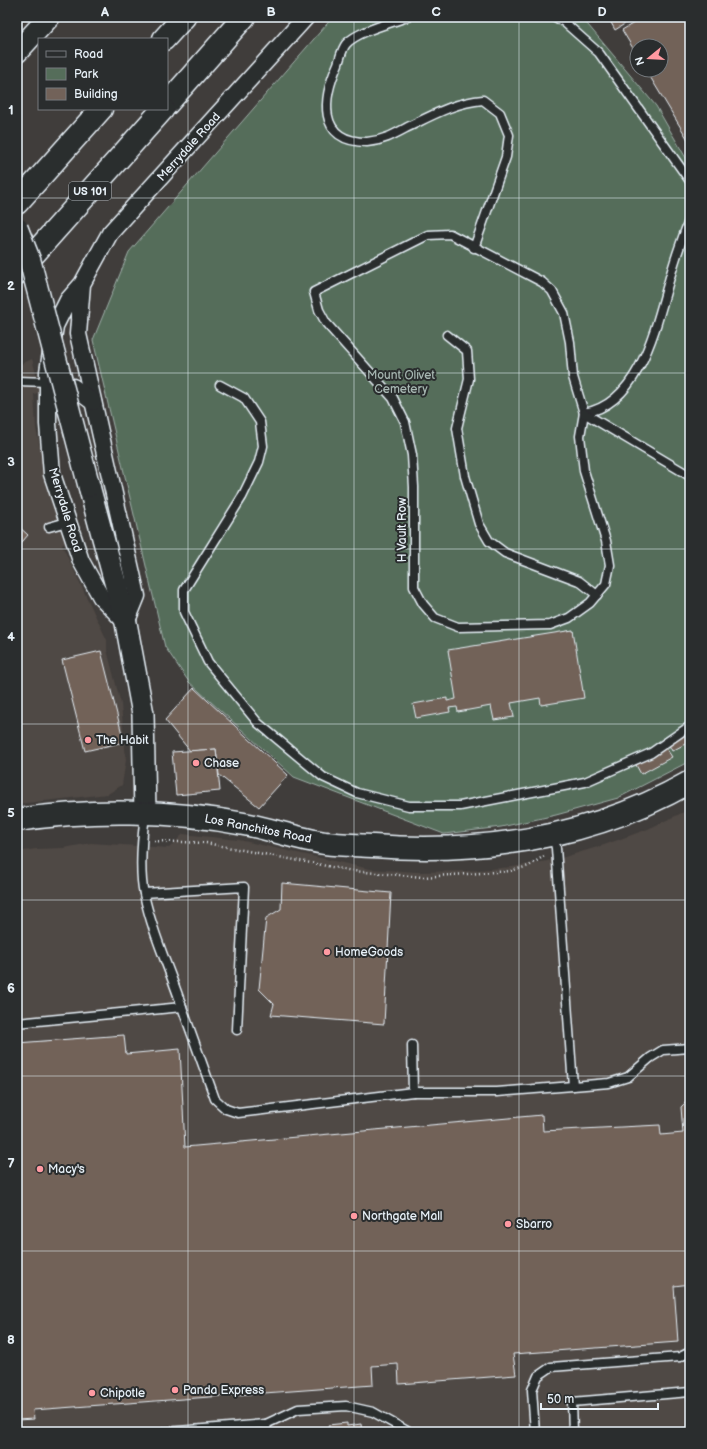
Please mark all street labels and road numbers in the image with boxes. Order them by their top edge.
street label: Merrydale Road [154,109,224,185]
road number: US 101 [69,182,111,200]
street label: Merrydale Road [45,466,85,554]
street label: H Vault Row [395,498,410,562]
street label: Los Ranchitos Road [203,811,313,847]

